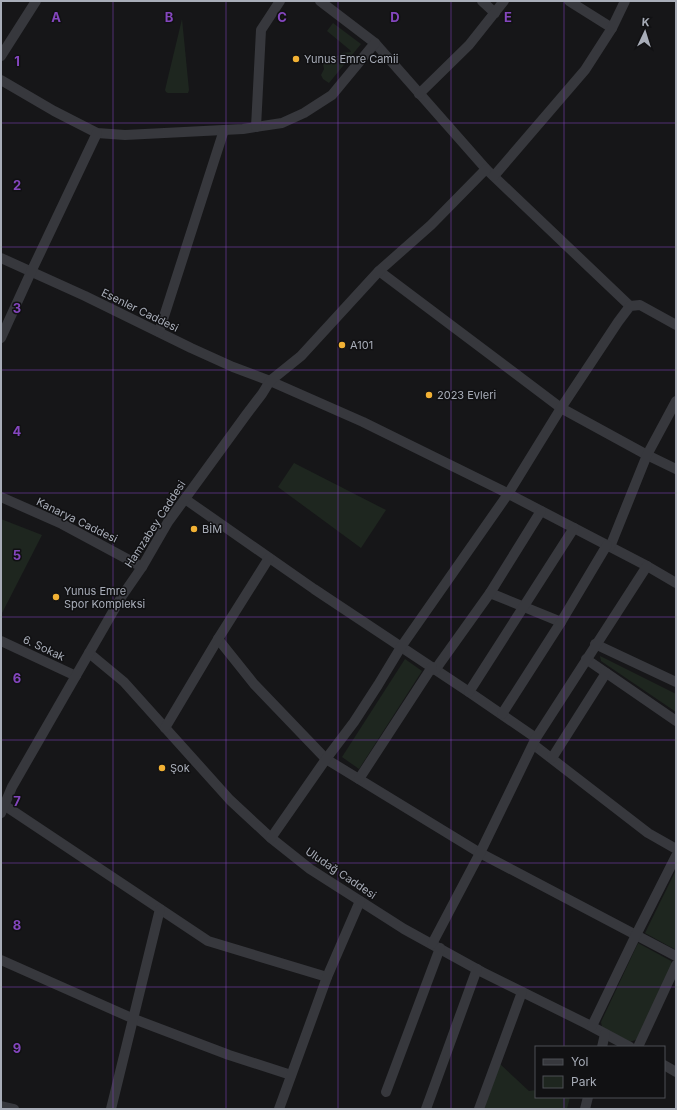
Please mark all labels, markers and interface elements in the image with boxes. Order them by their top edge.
text: A [51,9,61,25]
text: B [165,9,174,25]
text: C [277,9,287,25]
text: D [390,9,400,25]
text: E [504,9,512,25]
north arrow [625,12,665,52]
text: K [641,15,650,29]
place label: Yunus Emre Camii [304,52,398,66]
text: 1 [14,53,20,69]
marker: Yunus Emre Camii [291,54,301,64]
text: 2 [13,177,21,193]
street label: Esenler Caddesi [99,285,181,335]
text: 3 [13,300,21,316]
place label: A101 [350,338,373,352]
marker: A101 [337,340,347,350]
place label: 2023 Evleri [437,388,496,402]
marker: 2023 Evleri [424,390,434,400]
text: 4 [13,423,22,439]
street label: Hamzabey Caddesi [122,478,188,570]
street label: Kanarya Caddesi [34,494,120,546]
place label: BİM [202,522,222,536]
marker: BİM [189,524,199,534]
text: 5 [13,547,21,563]
place label: Yunus Emre Spor Kompleksi [64,584,145,611]
marker: Yunus Emre Spor Kompleksi [51,592,61,602]
street label: 6. Sokak [21,632,67,664]
text: 6 [13,670,21,686]
place label: Şok [170,761,190,775]
marker: Şok [157,763,167,773]
text: 7 [13,793,21,809]
street label: Uludağ Caddesi [303,844,379,902]
text: 8 [13,917,21,933]
text: 9 [13,1040,21,1056]
legend [535,1046,665,1098]
text: Yol [571,1054,588,1069]
text: Park [571,1074,597,1089]

